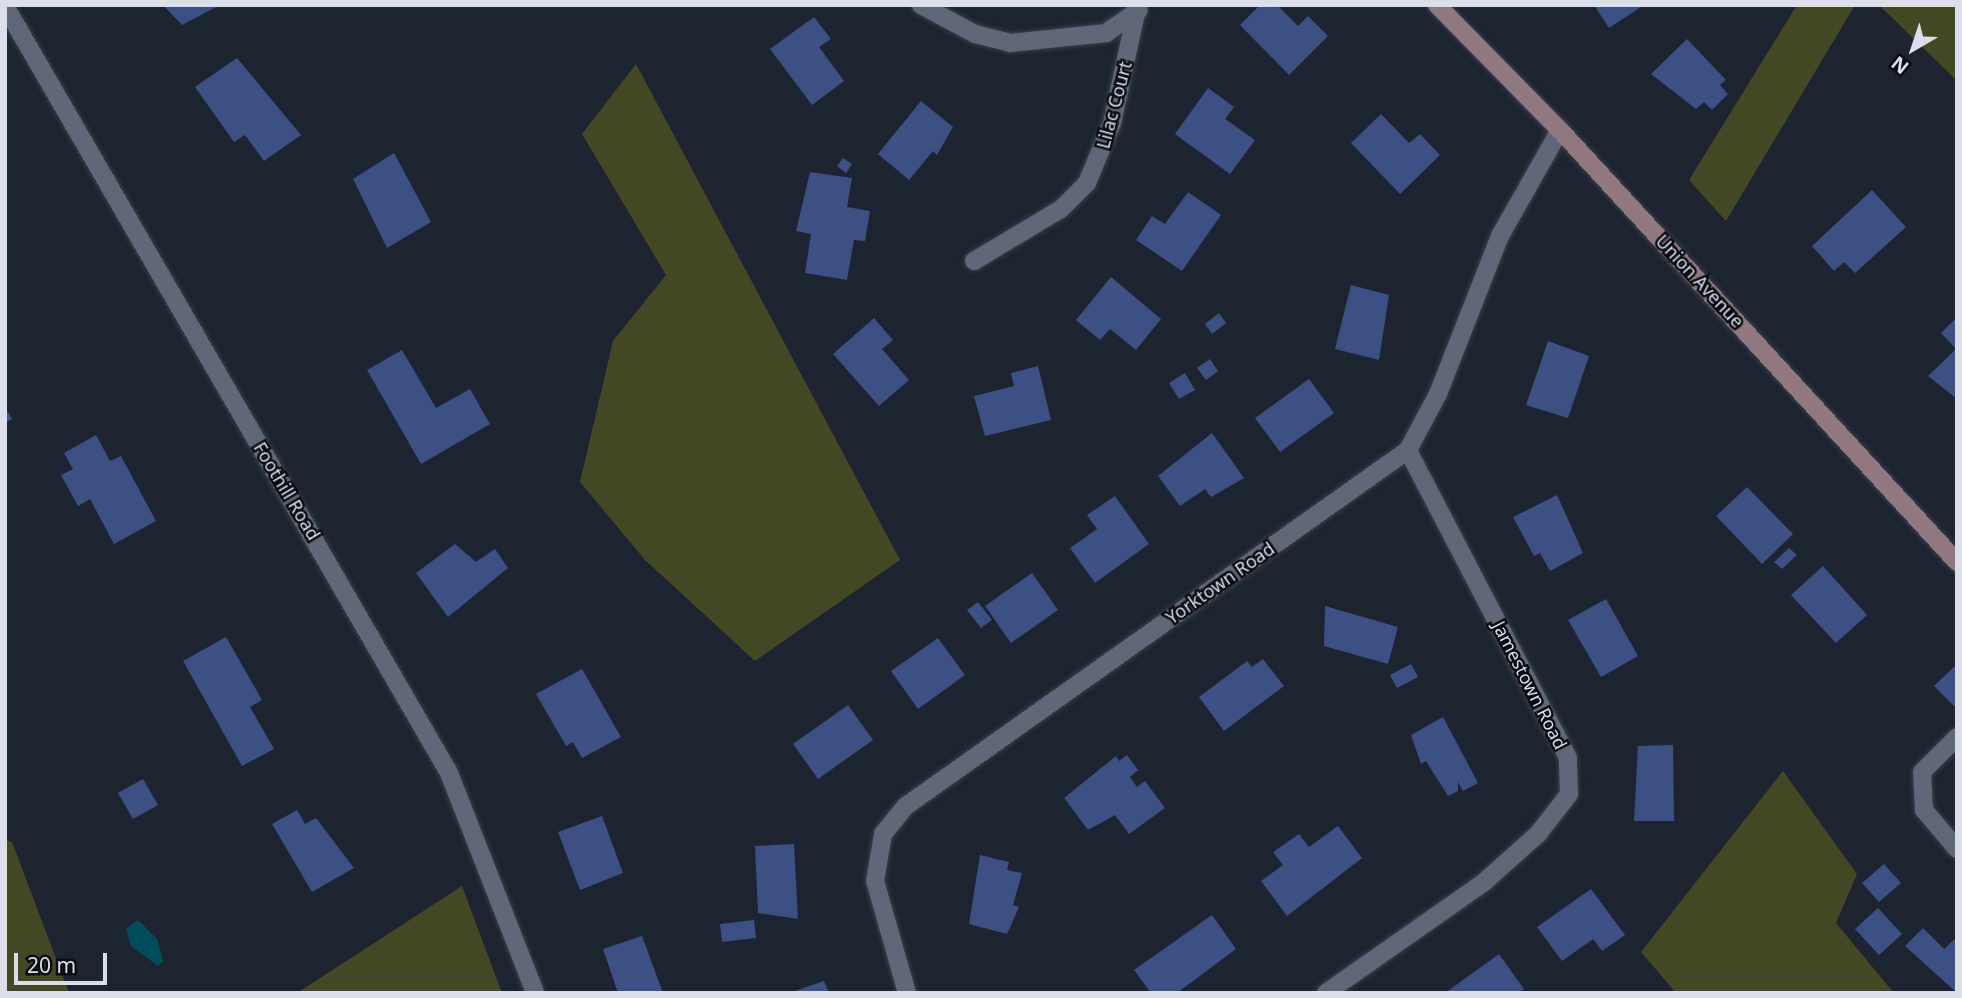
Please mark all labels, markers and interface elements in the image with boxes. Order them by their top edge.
north arrow [1878,14,1948,84]
text: N [1886,50,1914,80]
street label: Lilac Court [1092,59,1136,151]
street label: Union Avenue [1652,230,1748,332]
street label: Foothill Road [249,438,325,544]
street label: Yorktown Road [1162,538,1278,628]
street label: Jamestown Road [1488,617,1572,753]
scale bar [18,939,110,983]
text: 20 m [27,951,76,979]

